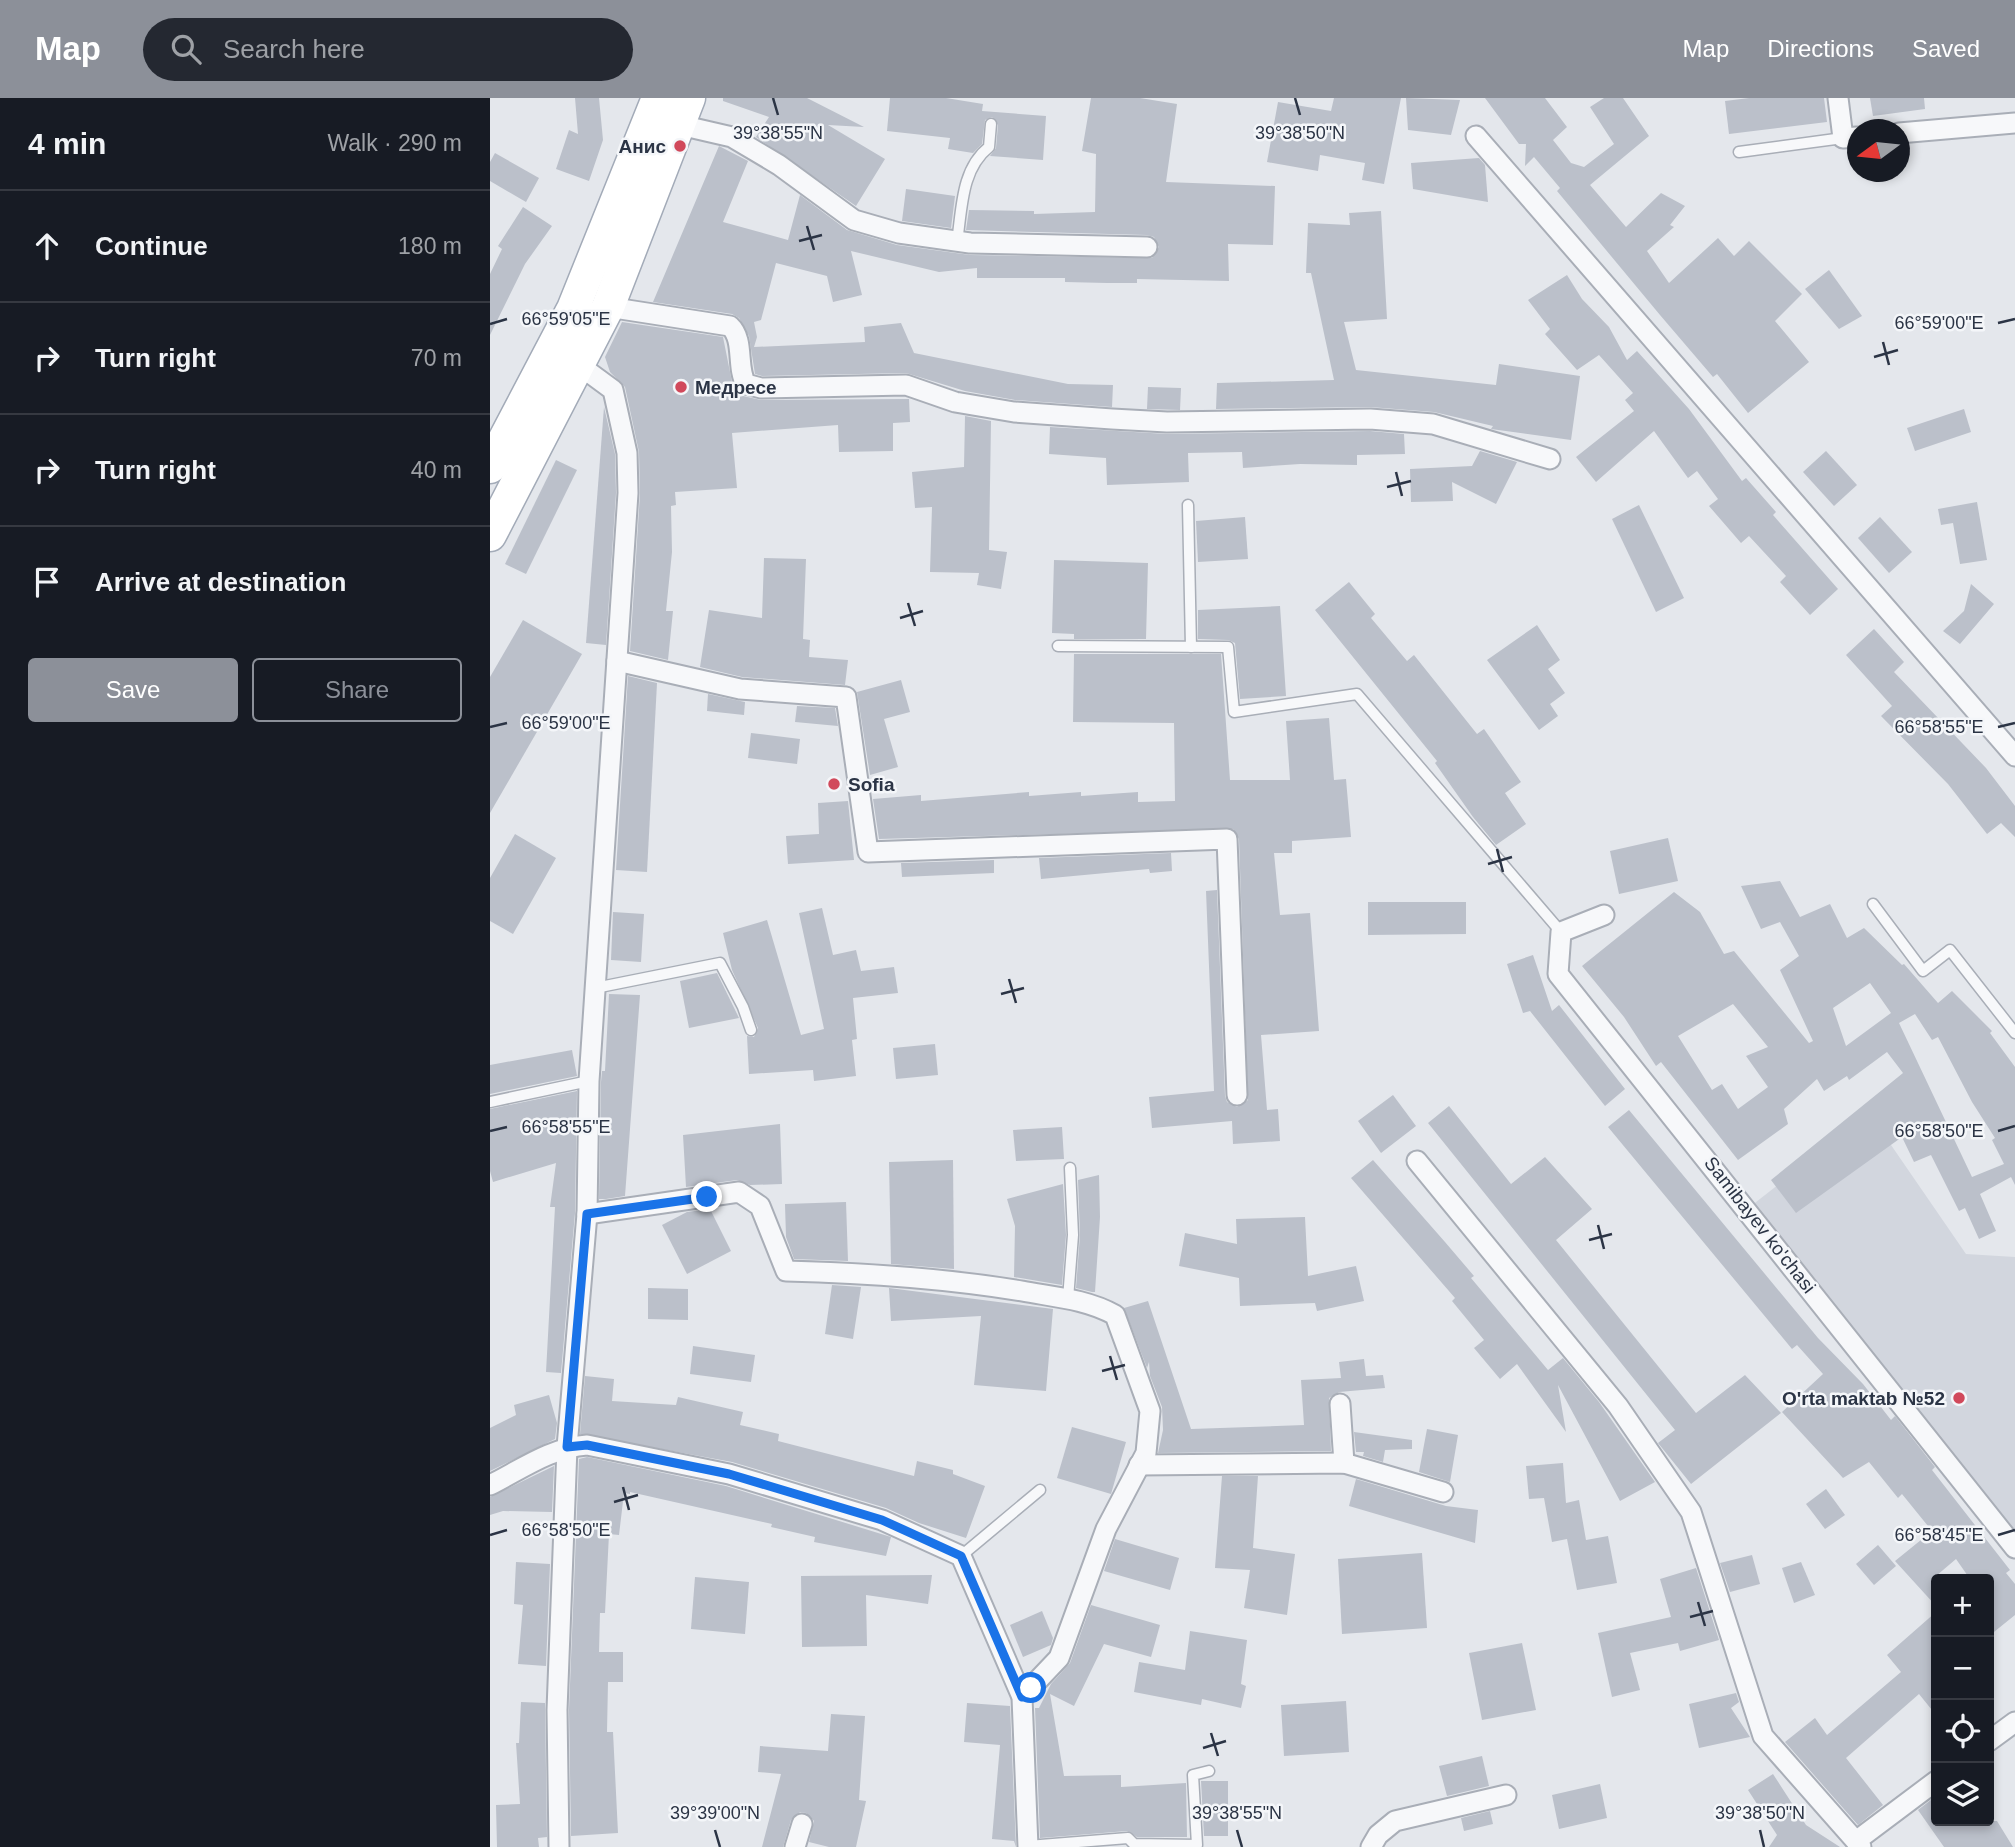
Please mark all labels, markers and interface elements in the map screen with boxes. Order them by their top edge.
search box [143,18,633,81]
text: Map [35,30,101,67]
icon: search [167,30,205,68]
text: Search here [223,34,365,64]
text: Map [1683,35,1729,62]
text: Directions [1767,35,1874,62]
text: Saved [1912,35,1980,62]
north arrow [1847,119,1910,182]
text: 39°38'55"N [733,123,823,143]
text: 39°38'50"N [1255,123,1345,143]
text: 4 min [28,127,106,160]
text: Walk · 290 m [327,130,462,156]
place label: Анис [619,136,666,157]
marker: Анис [672,138,688,154]
icon: ahead [28,227,66,265]
text: Continue [95,231,208,261]
text: 180 m [398,233,462,259]
text: 66°59'05"E [521,309,611,329]
text: 66°59'00"E [1894,313,1984,333]
icon: right [28,339,66,377]
text: Turn right [95,343,216,373]
text: 70 m [411,345,462,371]
place label: Медресе [695,377,777,398]
marker: Медресе [673,379,689,395]
icon: right [28,451,66,489]
text: Turn right [95,455,216,485]
text: 40 m [411,457,462,483]
icon: arrive [28,563,66,601]
text: Arrive at destination [95,567,346,597]
button: Save [28,658,238,722]
button: Share [252,658,462,722]
text: 66°59'00"E [521,713,611,733]
text: 66°58'55"E [1894,717,1984,737]
place label: Sofia [848,774,895,795]
marker: Sofia [826,776,842,792]
text: 66°58'55"E [521,1117,611,1137]
text: 66°58'50"E [1894,1121,1984,1141]
street label: Samibayev ko'chasi [1700,1153,1820,1297]
route end [691,1181,722,1212]
place label: O'rta maktab №52 [1782,1388,1945,1409]
marker: O'rta maktab №52 [1951,1390,1967,1406]
text: 66°58'50"E [521,1520,611,1540]
text: 66°58'45"E [1894,1525,1984,1545]
map controls [1931,1574,1994,1826]
button: + [1931,1574,1994,1637]
button: − [1931,1637,1994,1700]
route start [1015,1672,1046,1703]
button: locate [1931,1700,1994,1763]
button: layers [1931,1763,1994,1826]
text: 39°39'00"N [670,1803,760,1823]
text: 39°38'55"N [1192,1803,1282,1823]
text: 39°38'50"N [1715,1803,1805,1823]

